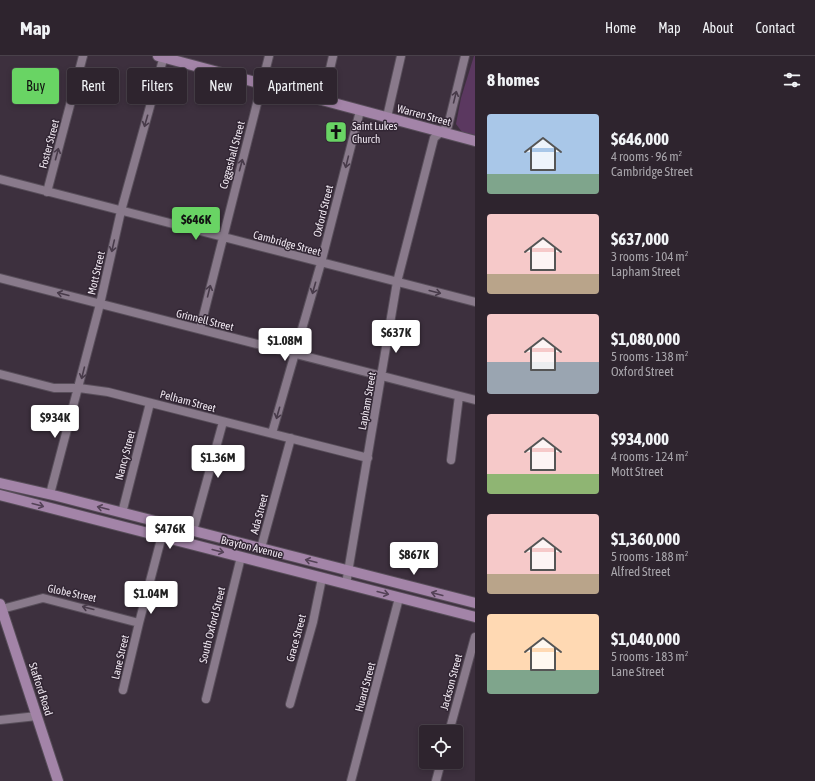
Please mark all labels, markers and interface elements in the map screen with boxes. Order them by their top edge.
text: Map [20,17,51,39]
text: Home [605,20,636,36]
text: Map [658,20,681,36]
text: About [703,20,734,36]
text: Contact [756,20,795,36]
chip: Buy [12,68,59,104]
chip: Rent [67,68,119,104]
chip: Filters [127,68,187,104]
chip: New [195,68,246,104]
chip: Apartment [254,68,337,104]
icon: filters [781,69,803,91]
text: 8 homes [487,70,540,90]
one-way arrow [452,90,460,103]
street label: Warren Street [396,102,452,128]
one-way arrow [142,114,150,127]
street label: Foster Street [37,118,61,170]
church icon: Saint Lukes Church [323,119,349,145]
street label: Coggeshall Street [217,120,247,190]
place label: Saint Lukes Church [352,120,397,145]
text: $646,000 [611,129,669,149]
icon: home [519,130,567,178]
one-way arrow [54,148,62,161]
text: 4 rooms · 96 m² [611,149,682,164]
one-way arrow [342,155,350,168]
one-way arrow [238,159,245,172]
text: Cambridge Street [611,164,693,179]
street label: Oxford Street [311,184,335,238]
pin: $646K [168,207,224,241]
text: $646K [181,212,211,227]
street label: Cambridge Street [252,228,322,258]
text: $637,000 [611,229,669,249]
icon: home [519,230,567,278]
one-way arrow [109,239,117,252]
text: 3 rooms · 104 m² [611,249,688,264]
street label: Mott Street [85,250,107,296]
text: Lapham Street [611,264,680,279]
one-way arrow [310,281,317,294]
one-way arrow [206,285,213,298]
one-way arrow [428,289,441,296]
one-way arrow [56,290,69,297]
street label: Grinnell Street [175,307,235,333]
pin: $637K [368,320,424,354]
text: $637K [381,325,411,340]
pin: $1.08M [252,328,318,362]
text: $1,080,000 [611,329,680,349]
icon: home [519,330,567,378]
text: $1.08M [268,333,302,348]
text: 5 rooms · 138 m² [611,349,688,364]
text: Oxford Street [611,364,674,379]
one-way arrow [79,366,86,379]
street label: Lapham Street [356,371,378,431]
street label: Pelham Street [159,388,217,414]
pin: $934K [27,405,83,439]
one-way arrow [274,406,281,419]
text: $934K [40,410,70,425]
street label: Nancy Street [113,429,137,481]
text: $934,000 [611,429,669,449]
icon: home [519,430,567,478]
pin: $1.36M [185,445,251,479]
text: 4 rooms · 124 m² [611,449,688,464]
text: $1.36M [201,450,235,465]
text: Mott Street [611,464,664,479]
street label: Ada Street [248,492,270,536]
one-way arrow [31,501,44,509]
one-way arrow [97,504,110,511]
pin: $476K [142,516,198,550]
text: $476K [155,521,185,536]
text: $1,360,000 [611,529,680,549]
icon: home [519,530,567,578]
street label: Brayton Avenue [220,534,284,560]
pin: $867K [386,542,442,576]
text: $867K [399,547,429,562]
one-way arrow [211,548,224,555]
text: 5 rooms · 188 m² [611,549,688,564]
one-way arrow [304,557,317,564]
text: Alfred Street [611,564,671,579]
pin: $1.04M [118,581,184,615]
street label: Globe Street [46,582,98,604]
text: $1.04M [134,586,168,601]
street label: South Oxford Street [197,586,227,664]
one-way arrow [431,589,444,597]
one-way arrow [377,590,390,598]
one-way arrow [82,604,95,612]
street label: Grace Street [284,613,308,663]
text: $1,040,000 [611,629,680,649]
icon: home [519,630,567,678]
street label: Lane Street [109,634,131,680]
text: 5 rooms · 183 m² [611,649,688,664]
street label: Jackson Street [438,653,464,711]
street label: Stafford Road [27,661,55,717]
street label: Huard Street [353,661,377,713]
text: Lane Street [611,664,665,679]
map controls [419,725,463,769]
button: locate [419,725,463,769]

